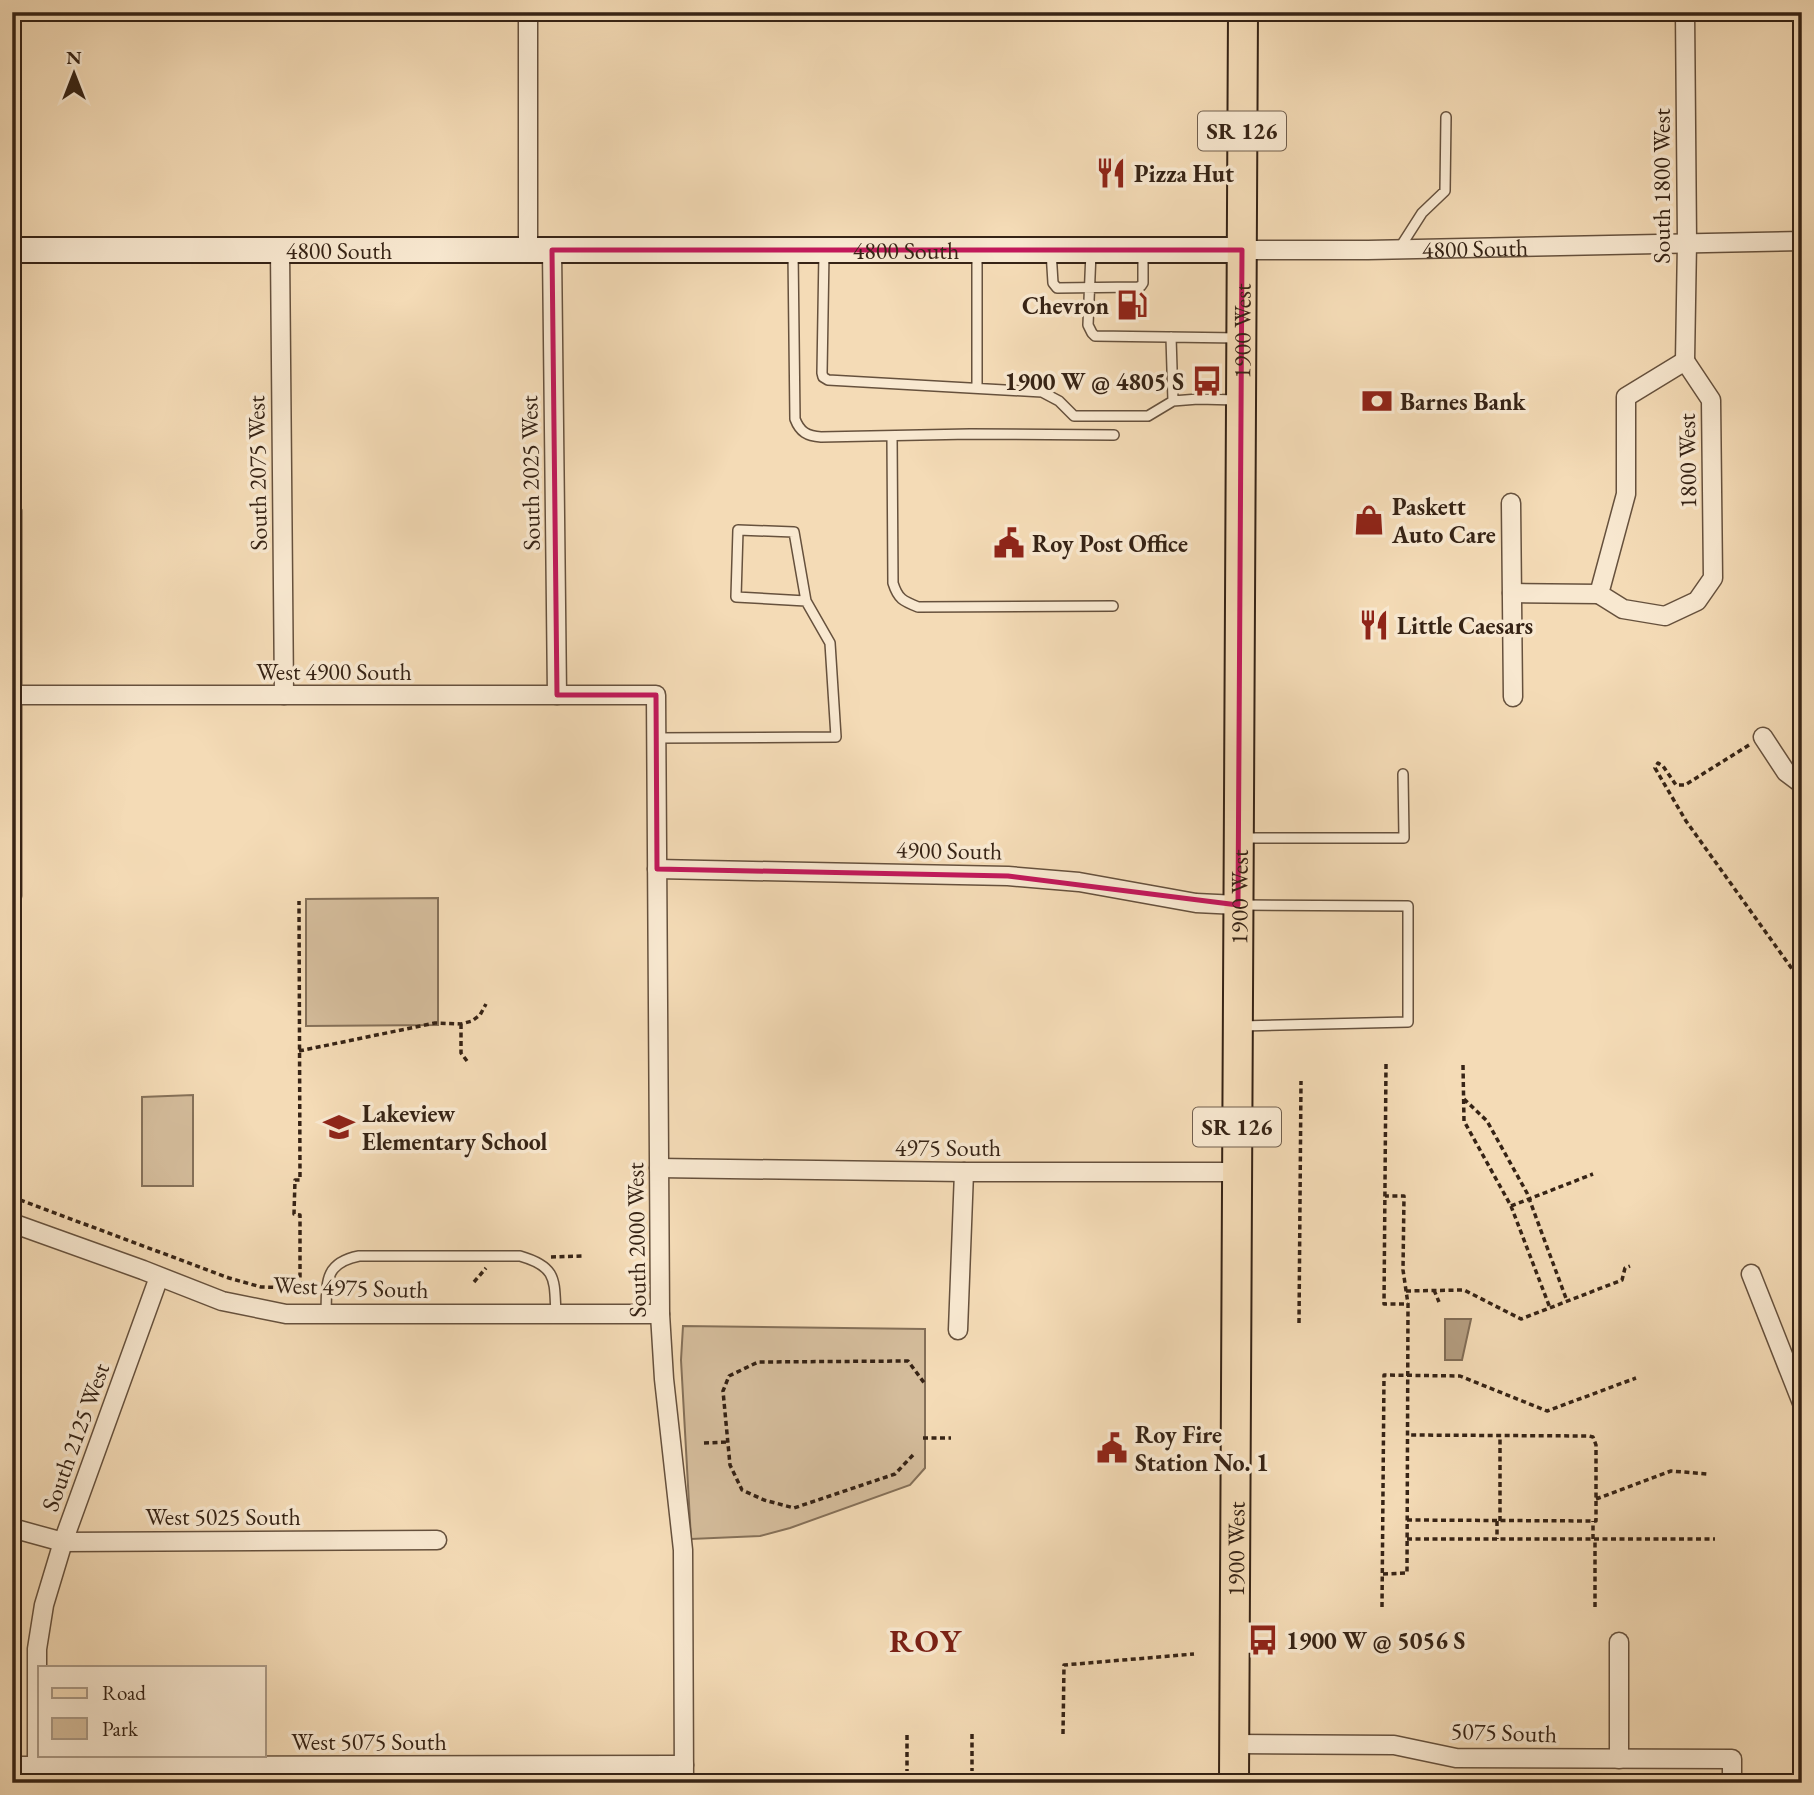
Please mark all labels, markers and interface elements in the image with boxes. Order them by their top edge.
north arrow [38,38,108,108]
text: N [66,45,82,70]
street label: South 1800 West [1646,108,1677,264]
road number: SR 126 [1198,112,1286,150]
restaurant icon: Pizza Hut [1094,156,1128,190]
place label: Pizza Hut [1134,158,1234,189]
street label: 4800 South [1421,231,1529,264]
street label: 4800 South [286,235,392,266]
street label: 4800 South [853,235,959,266]
street label: 1900 West [1226,283,1257,379]
fuel station icon: Chevron [1115,288,1149,322]
place label: Chevron [1022,290,1109,321]
bus stop icon: 1900 W @ 4805 S [1190,364,1224,398]
place label: 1900 W @ 4805 S [1005,366,1184,397]
bank icon: Barnes Bank [1360,384,1394,418]
place label: Barnes Bank [1400,386,1527,417]
street label: South 2075 West [240,395,274,551]
street label: South 2025 West [513,395,547,551]
street label: 1800 West [1671,413,1703,509]
place label: Paskett Auto Care [1391,491,1496,550]
shop icon: Paskett Auto Care [1352,503,1386,537]
public building icon: Roy Post Office [992,526,1026,560]
place label: Roy Post Office [1032,528,1188,560]
restaurant icon: Little Caesars [1357,608,1391,642]
place label: Little Caesars [1397,610,1533,641]
street label: West 4900 South [256,656,412,687]
street label: 4900 South [896,834,1002,866]
street label: 1900 West [1223,849,1254,945]
place label: Lakeview Elementary School [362,1098,548,1158]
road number: SR 126 [1193,1108,1281,1146]
school or university icon: Lakeview Elementary School [322,1110,356,1144]
street label: 4975 South [895,1132,1001,1163]
street label: South 2000 West [619,1162,653,1318]
street label: West 4975 South [273,1269,429,1305]
street label: South 2125 West [34,1358,116,1515]
place label: Roy Fire Station No. 1 [1135,1419,1269,1478]
public building icon: Roy Fire Station No. 1 [1095,1431,1129,1465]
street label: West 5025 South [145,1501,301,1532]
street label: 1900 West [1219,1501,1251,1597]
district label: ROY [889,1620,963,1662]
bus stop icon: 1900 W @ 5056 S [1246,1623,1280,1657]
place label: 1900 W @ 5056 S [1286,1625,1465,1656]
legend [38,1666,266,1756]
text: Road [102,1679,146,1706]
text: Park [102,1715,139,1742]
street label: 5075 South [1450,1715,1558,1749]
street label: West 5075 South [291,1726,447,1757]

